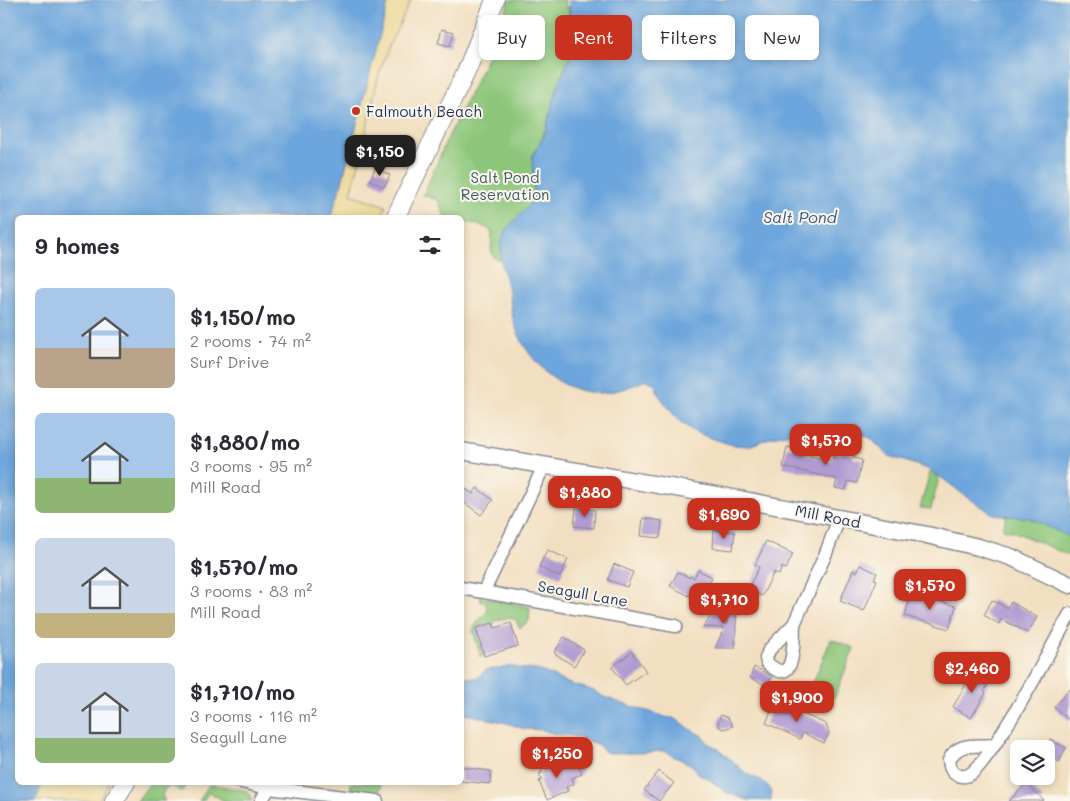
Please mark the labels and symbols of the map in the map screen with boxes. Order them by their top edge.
place label: Falmouth Beach [366,101,482,121]
marker: Falmouth Beach [350,105,362,117]
pin: $1,150 [339,134,421,177]
park label: Salt Pond Reservation [461,167,549,204]
water label: Salt Pond [763,206,838,227]
pin: $1,570 [785,424,867,466]
pin: $1,880 [544,476,626,518]
pin: $1,690 [683,498,765,540]
street label: Mill Road [794,500,862,532]
pin: $1,570 [889,568,971,611]
street label: Seagull Lane [536,575,630,611]
pin: $1,710 [683,582,765,625]
pin: $2,460 [931,652,1013,694]
pin: $1,900 [756,680,838,723]
pin: $1,250 [516,736,598,779]

